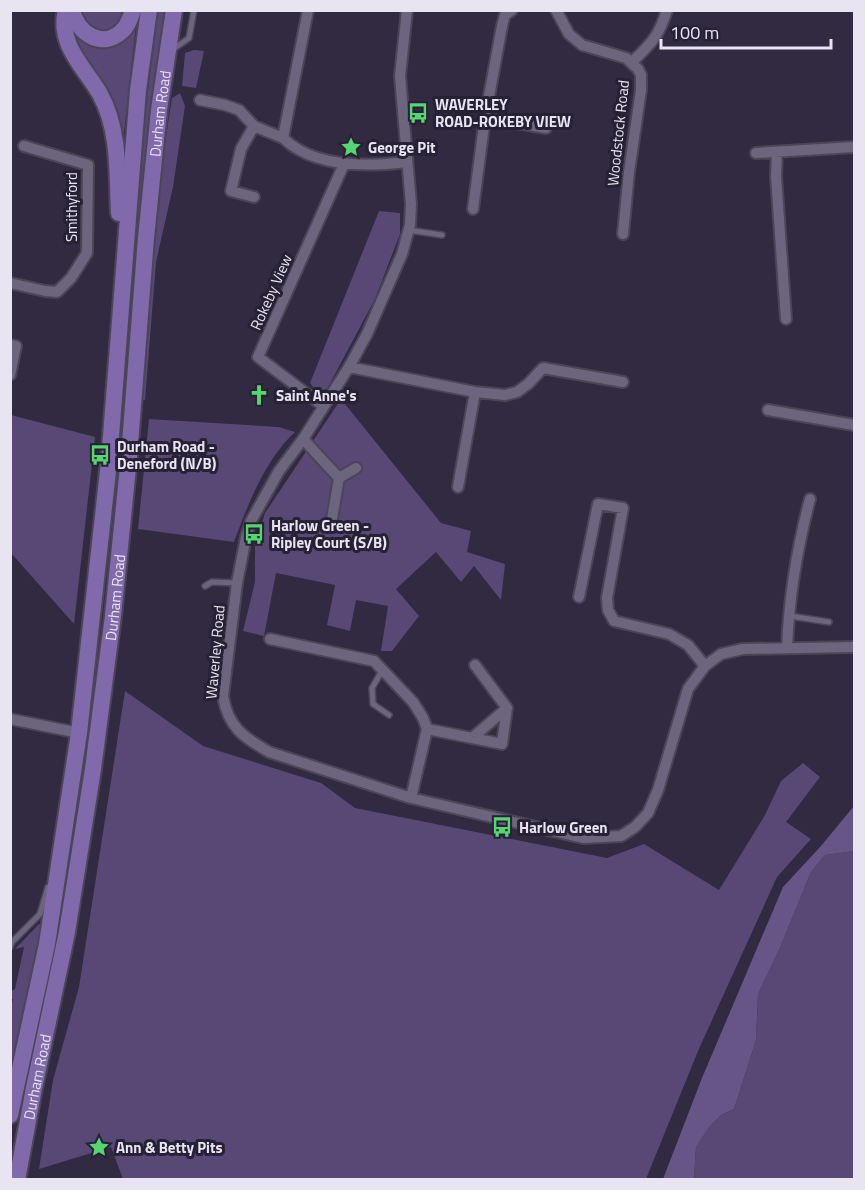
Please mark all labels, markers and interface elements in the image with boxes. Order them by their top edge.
scale bar [661,12,830,50]
text: 100 m [670,19,719,46]
street label: Durham Road [143,69,176,158]
street label: Woodstock Road [601,79,635,187]
place label: WAVERLEY ROAD-ROKEBY VIEW [435,93,571,133]
bus stop icon: WAVERLEY ROAD-ROKEBY VIEW [406,101,430,125]
place icon: George Pit [339,135,363,159]
place label: George Pit [368,136,436,159]
street label: Smithyford [60,172,83,242]
street label: Rokeby View [244,250,298,334]
church icon: Saint Anne's [247,383,271,407]
place label: Saint Anne's [276,384,357,407]
place label: Durham Road - Deneford (N/B) [117,435,217,475]
bus stop icon: Durham Road - Deneford (N/B) [88,443,112,467]
place label: Harlow Green - Ripley Court (S/B) [271,514,387,554]
bus stop icon: Harlow Green - Ripley Court (S/B) [242,522,266,546]
street label: Durham Road [98,553,131,642]
street label: Waverley Road [199,604,231,700]
bus stop icon: Harlow Green [490,815,514,839]
place label: Harlow Green [519,816,608,839]
street label: Durham Road [17,1032,57,1122]
place icon: Ann & Betty Pits [87,1135,111,1159]
place label: Ann & Betty Pits [116,1136,223,1159]

